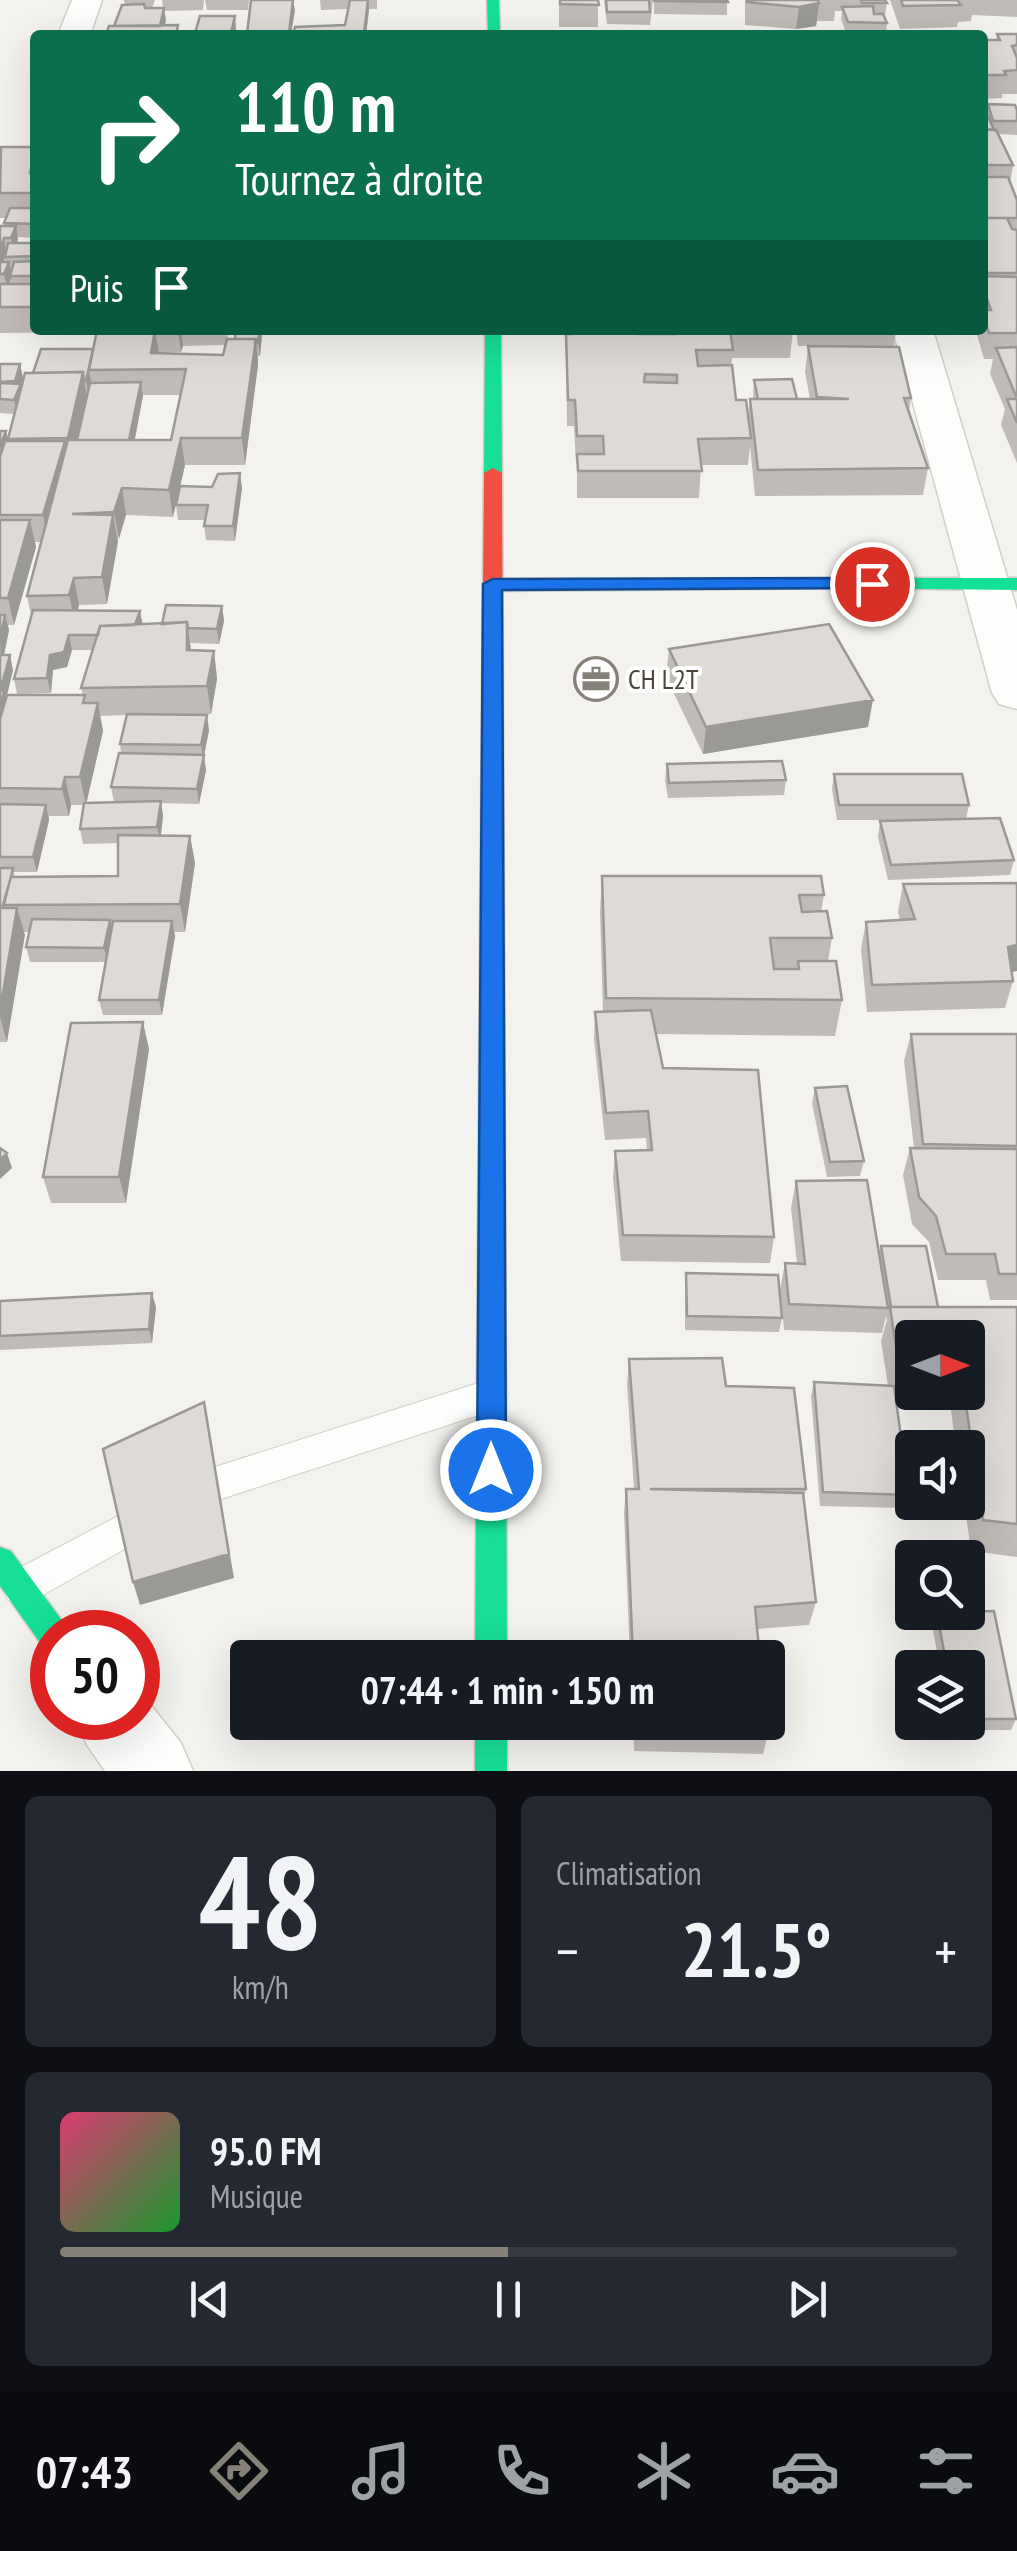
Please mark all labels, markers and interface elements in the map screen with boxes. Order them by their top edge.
text: 110 m [235,61,396,151]
icon: right [70,70,200,200]
text: Tournez à droite [235,149,484,207]
icon: arrive [144,260,199,315]
text: Puis [70,263,124,312]
pin [830,542,915,627]
icon: arrive [845,557,900,612]
office icon: CH L2T [573,656,619,702]
place label: CH L2T [628,660,699,697]
north arrow [895,1320,985,1410]
map controls [895,1320,985,1740]
position arrow [439,1418,543,1522]
button: sound [895,1430,985,1520]
button: search [895,1540,985,1630]
speed limit sign: 50 [30,1610,160,1740]
button: layers [895,1650,985,1740]
text: 07:44 · 1 min · 150 m [361,1665,654,1714]
text: 48 [198,1817,323,1985]
text: Climatisation [556,1852,702,1894]
text: 21.5° [681,1901,832,1998]
text: − [556,1915,579,1986]
text: + [934,1915,957,1986]
text: km/h [232,1966,289,2008]
text: 95.0 FM [210,2126,322,2175]
text: Musique [210,2175,303,2217]
icon: previous [182,2272,237,2327]
icon: pause [481,2272,536,2327]
icon: next [780,2272,835,2327]
icon: directions [204,2436,274,2506]
icon: music [346,2436,416,2506]
icon: phone [487,2436,557,2506]
icon: climate [629,2436,699,2506]
icon: car [770,2436,840,2506]
icon: filters [911,2436,981,2506]
text: 07:43 [36,2442,133,2500]

